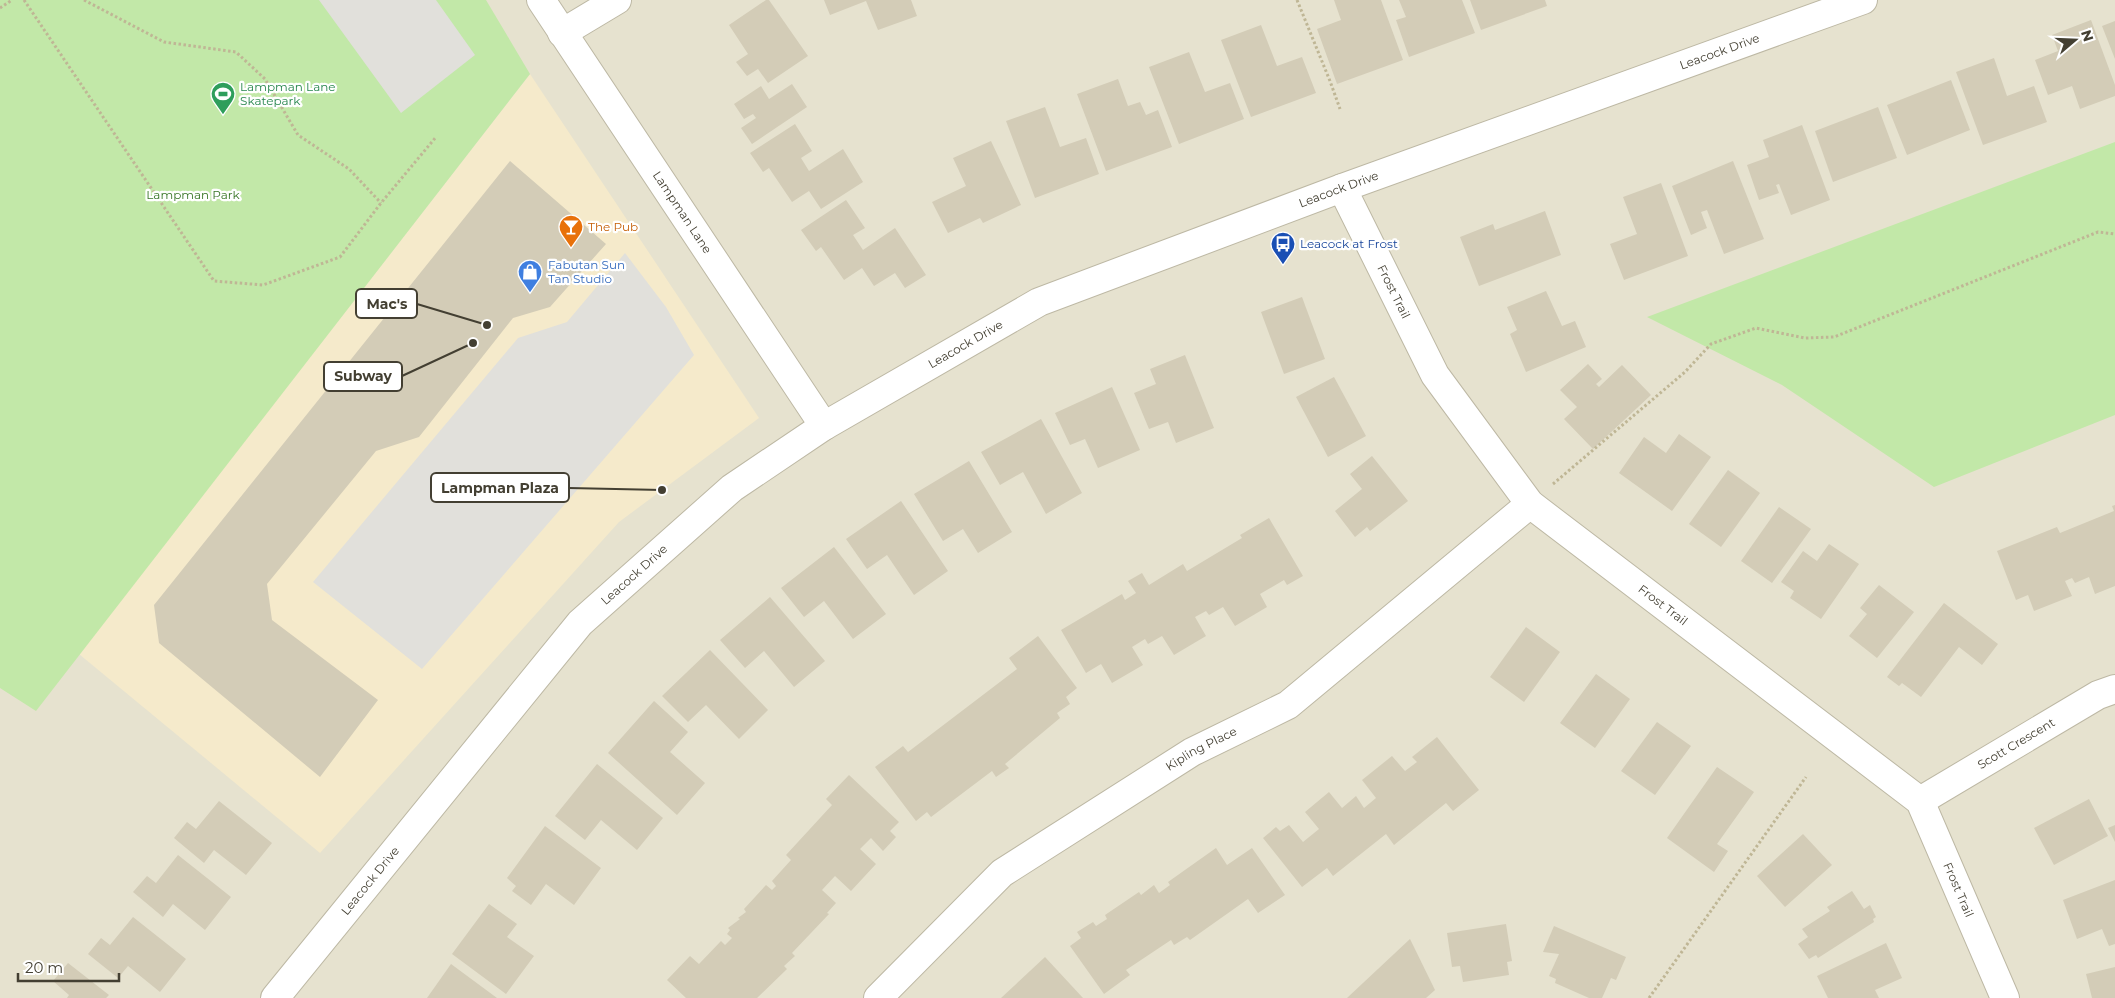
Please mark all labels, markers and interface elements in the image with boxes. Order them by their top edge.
north arrow [2050,15,2100,65]
text: N [2077,27,2098,44]
street label: Leacock Drive [1677,30,1761,73]
place label: Lampman Lane Skatepark [240,79,336,108]
sports icon: Lampman Lane Skatepark [210,81,236,115]
street label: Leacock Drive [1297,167,1380,211]
street label: Lampman Lane [650,168,715,256]
park label: Lampman Park [146,187,241,202]
bar icon: The Pub [558,214,584,248]
place label: The Pub [588,219,638,234]
bus stop icon: Leacock at Frost [1270,231,1296,265]
place label: Leacock at Frost [1300,236,1398,251]
place label: Fabutan Sun Tan Studio [548,257,625,286]
shop icon: Fabutan Sun Tan Studio [517,259,543,293]
street label: Frost Trail [1374,262,1414,321]
callout: Mac's [356,289,417,318]
text: Mac's [367,295,408,313]
street label: Leacock Drive [925,316,1005,371]
callout: Subway [324,362,402,391]
text: Subway [334,367,392,385]
callout: Lampman Plaza [431,473,569,502]
text: Lampman Plaza [441,479,559,497]
street label: Leacock Drive [598,541,670,608]
street label: Frost Trail [1635,581,1691,628]
street label: Scott Crescent [1975,714,2058,772]
street label: Kipling Place [1163,723,1239,774]
street label: Leacock Drive [338,843,402,918]
street label: Frost Trail [1940,860,1977,919]
scale bar [18,950,119,982]
text: 20 m [25,958,63,977]

